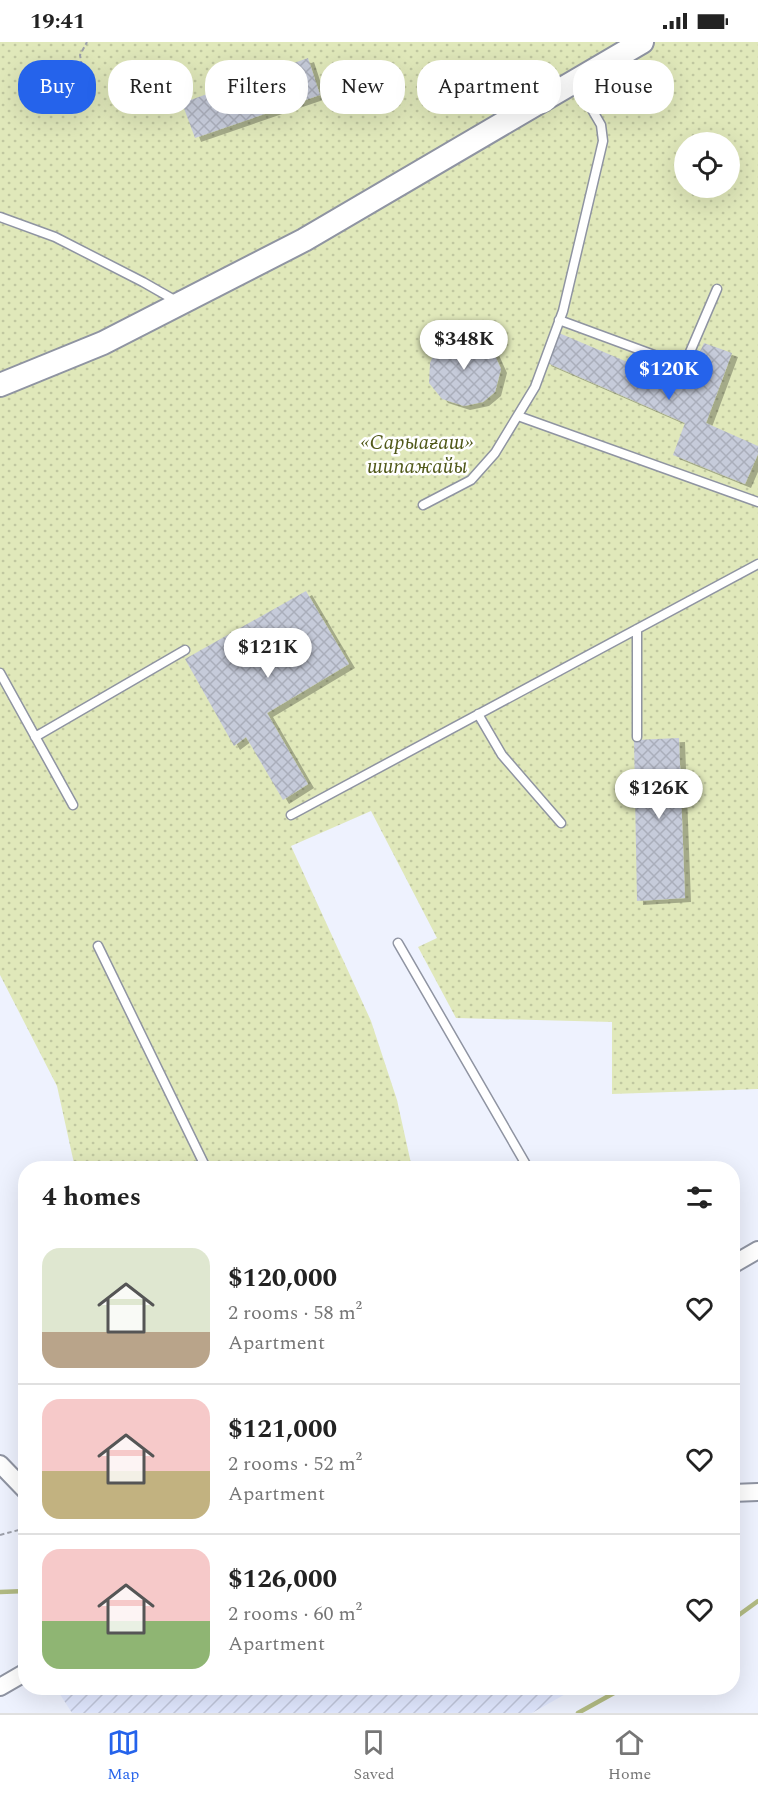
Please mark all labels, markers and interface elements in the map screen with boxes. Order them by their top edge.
text: 19:41 [30,5,85,38]
chip: Buy [18,60,96,114]
chip: Rent [108,60,193,114]
chip: Filters [205,60,308,114]
chip: New [320,60,405,114]
chip: Apartment [417,60,561,114]
chip: House [573,60,674,114]
map controls [674,132,740,198]
button: locate [674,132,740,198]
pin: $348K [422,320,506,371]
text: $348K [434,324,494,354]
pin: $120K [627,350,711,401]
text: $120K [639,354,699,384]
park label: «Сарыағаш» шипажайы [361,427,474,483]
pin: $121K [226,628,310,679]
text: $121K [238,632,298,662]
pin: $126K [617,769,701,820]
text: $126K [629,773,689,803]
text: 4 homes [42,1177,141,1217]
icon: filters [683,1181,716,1214]
text: $120,000 [228,1258,337,1298]
icon: home [90,1272,162,1344]
icon: heart [683,1292,716,1325]
text: 2 rooms · 58 m² [228,1298,362,1328]
text: Apartment [228,1328,325,1358]
text: $121,000 [228,1409,337,1449]
icon: home [90,1423,162,1495]
icon: heart [683,1443,716,1476]
text: 2 rooms · 52 m² [228,1449,362,1479]
text: Apartment [228,1479,325,1509]
text: $126,000 [228,1559,337,1599]
icon: home [90,1573,162,1645]
icon: heart [683,1593,716,1626]
text: 2 rooms · 60 m² [228,1599,362,1629]
text: Apartment [228,1629,325,1659]
tab: Map [107,1726,140,1786]
tab: Saved [353,1726,394,1786]
tab: Home [608,1726,651,1786]

